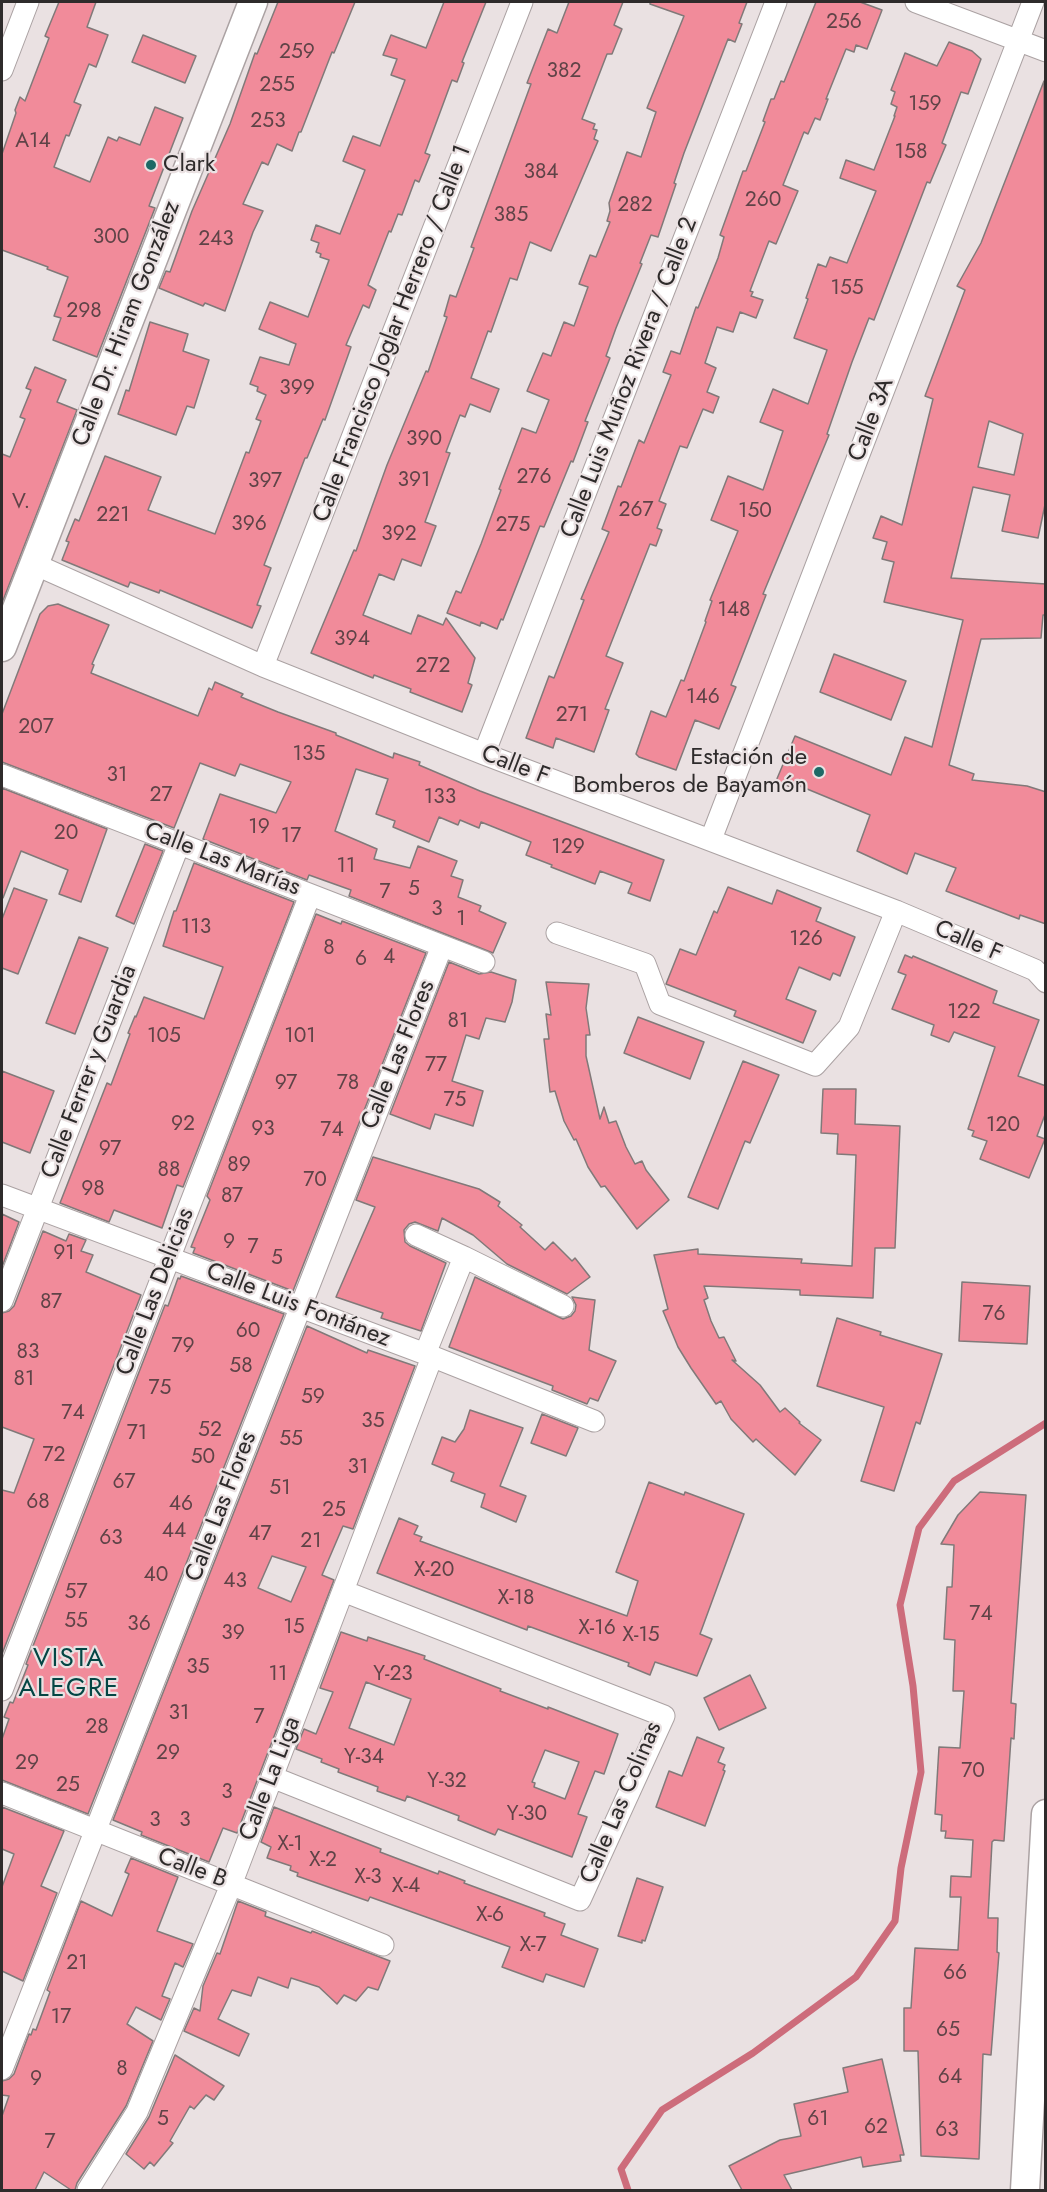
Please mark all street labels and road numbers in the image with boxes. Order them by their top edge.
street label: Calle Francisco Joglar Herrero / Calle 1 [308,141,478,527]
street label: Calle Dr. Hiram González [67,197,187,451]
street label: Calle Luis Muñoz Rivera / Calle 2 [555,214,705,542]
street label: Calle 3A [843,374,901,466]
street label: Calle F [477,740,553,792]
street label: Calle Las Marías [140,817,304,903]
street label: Calle F [930,915,1006,969]
street label: Calle Ferrer y Guardia [36,961,144,1183]
street label: Calle Las Flores [356,976,442,1134]
street label: Calle Las Delicias [111,1204,201,1380]
street label: Calle Luis Fontánez [202,1258,394,1354]
street label: Calle Las Flores [180,1428,264,1586]
street label: Calle La Liga [234,1713,308,1845]
street label: Calle Las Colinas [575,1718,669,1888]
street label: Calle B [153,1843,231,1895]

